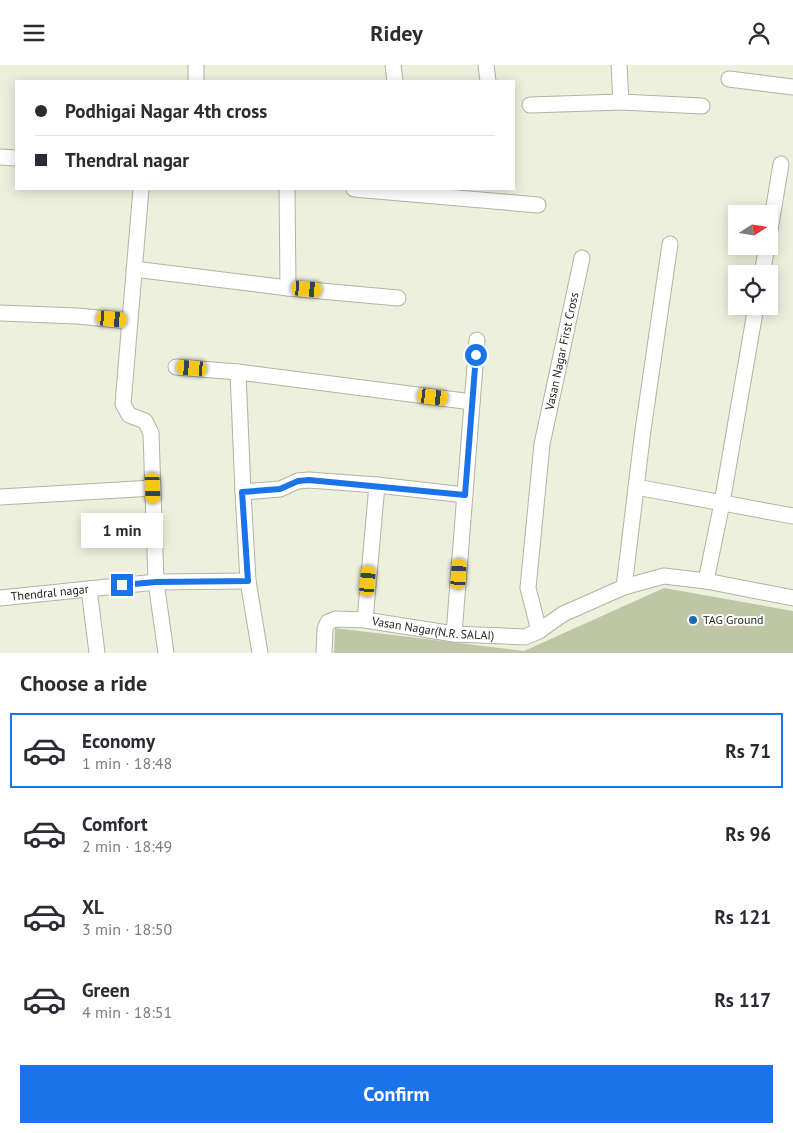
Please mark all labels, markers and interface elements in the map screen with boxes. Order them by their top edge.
icon: menu [20,19,48,47]
text: Ridey [370,19,423,47]
icon: person [745,19,773,47]
text: Podhigai Nagar 4th cross [65,99,267,123]
text: Thendral nagar [65,148,189,172]
north arrow [728,205,778,255]
map controls [728,205,778,315]
button: locate [728,265,778,315]
car [291,280,322,298]
street label: Vasan Nagar First Cross [541,291,581,412]
car [96,310,127,328]
route start [465,344,487,366]
car [176,359,207,377]
car [417,388,448,406]
car [144,473,161,503]
callout: 1 min [81,513,163,547]
text: 1 min [102,520,142,540]
car [450,559,467,589]
car [359,565,376,597]
route end [111,574,133,596]
street label: Thendral nagar [10,581,89,604]
place label: TAG Ground [703,612,763,627]
street label: Vasan Nagar(N.R. SALAI) [370,613,495,643]
marker: TAG Ground [687,614,699,626]
text: Choose a ride [20,669,147,697]
icon: car [22,728,67,773]
text: Economy [82,729,155,753]
text: Rs 71 [725,739,771,763]
text: 1 min · 18:48 [82,753,172,773]
icon: car [22,811,67,856]
text: Comfort [82,812,148,836]
text: Rs 96 [725,822,771,846]
text: 2 min · 18:49 [82,836,172,856]
icon: car [22,894,67,939]
text: XL [82,895,104,919]
text: Rs 121 [714,905,771,929]
text: 3 min · 18:50 [82,919,172,939]
icon: car [22,977,67,1022]
text: Green [82,978,130,1002]
text: Rs 117 [714,988,771,1012]
text: 4 min · 18:51 [82,1002,172,1022]
button: Confirm [20,1065,773,1123]

